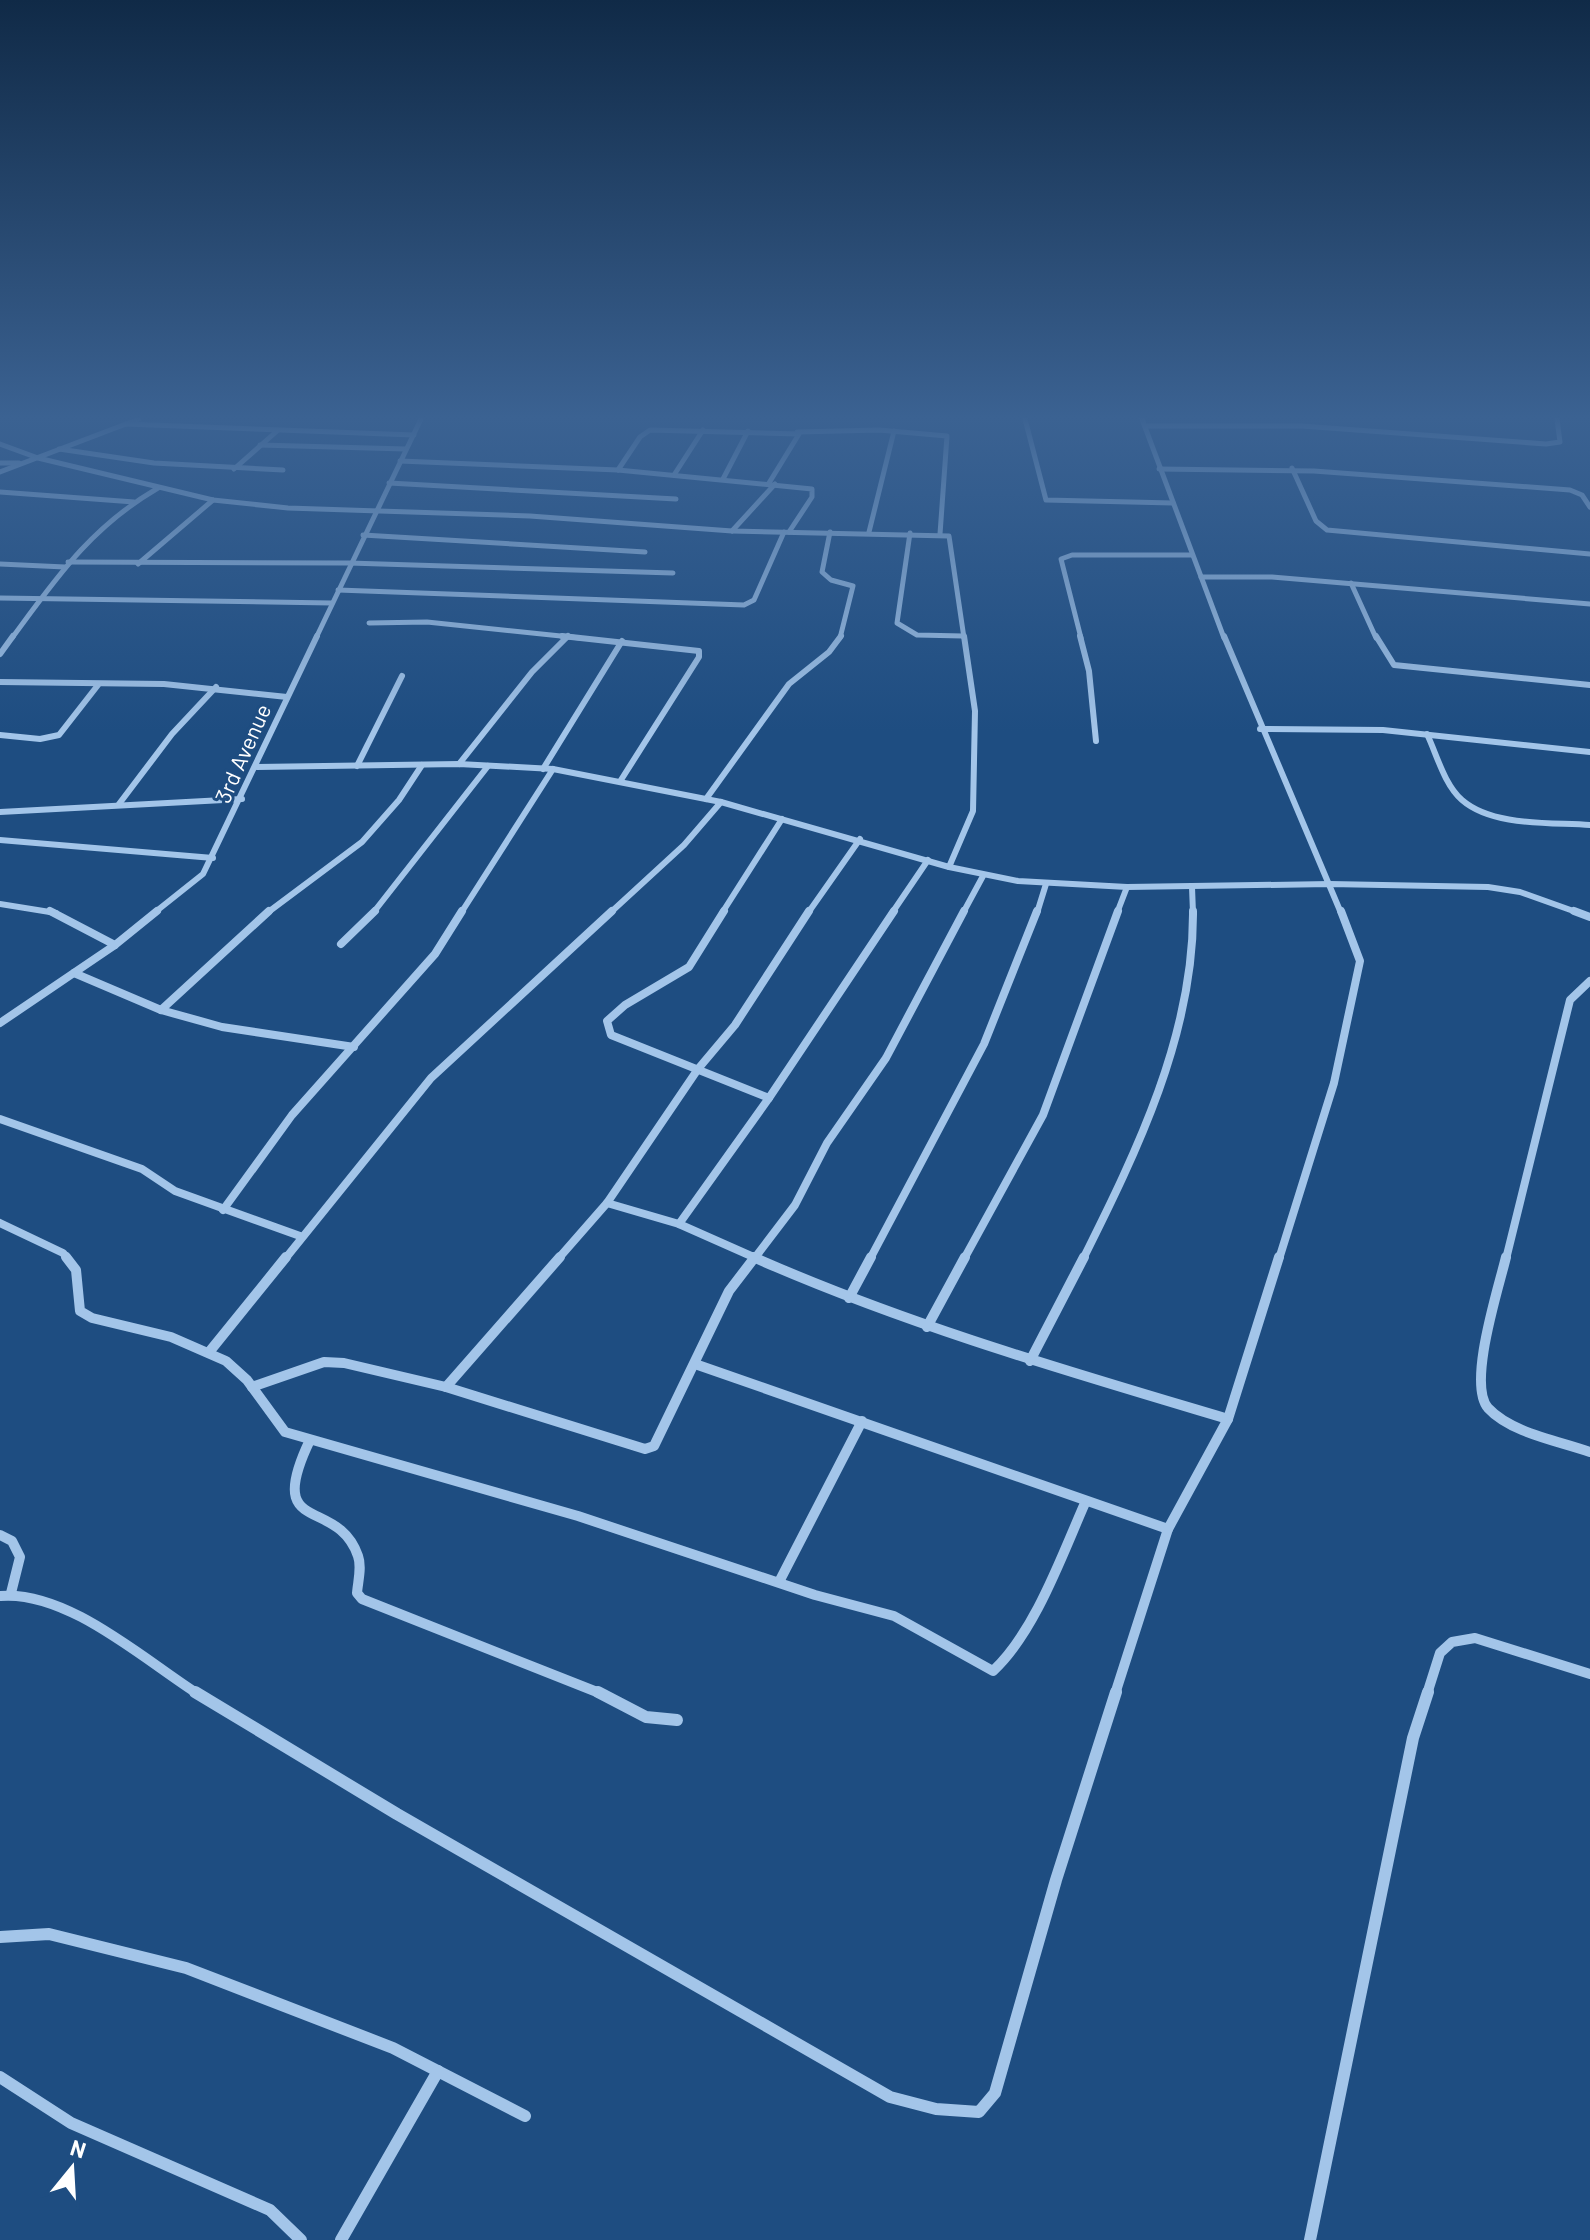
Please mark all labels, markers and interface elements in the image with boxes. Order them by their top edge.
street label: 3rd Avenue [209,699,275,807]
north arrow [32,2128,112,2208]
text: N [68,2133,89,2163]

